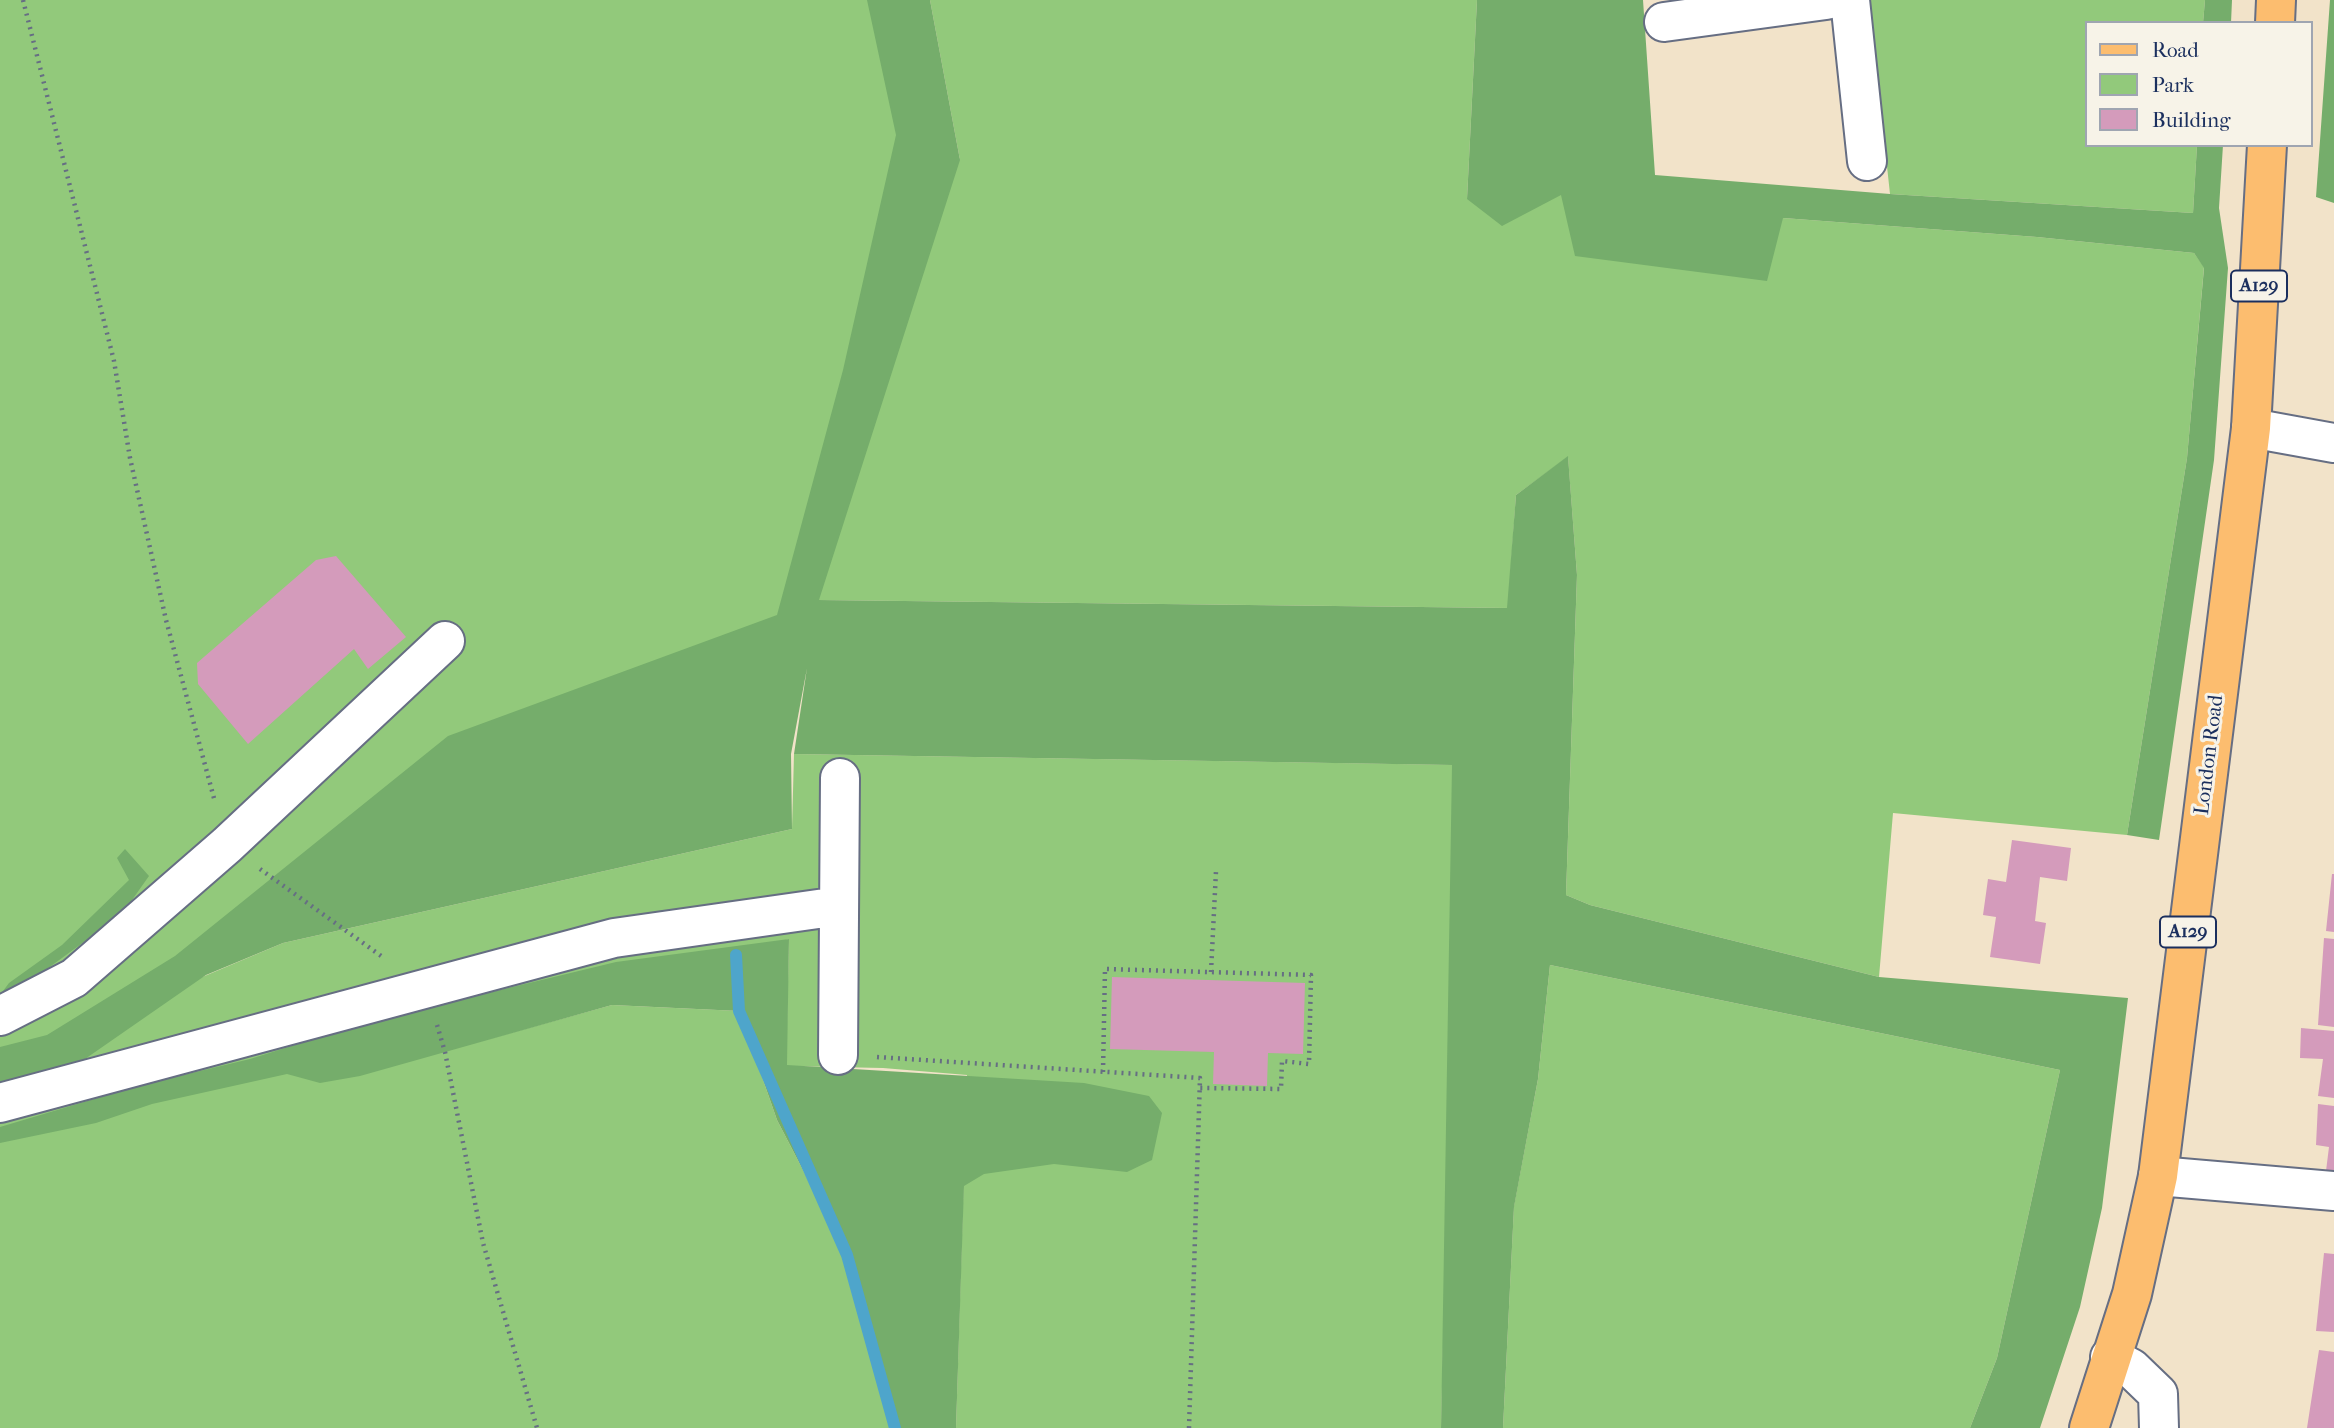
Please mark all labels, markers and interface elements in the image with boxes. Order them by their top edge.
legend [2086,21,2313,147]
text: Road [2152,38,2199,62]
text: Park [2152,73,2194,97]
text: Building [2152,108,2230,132]
road number: A129 [2231,270,2287,302]
street label: London Road [2190,694,2230,816]
road number: A129 [2160,916,2216,948]

